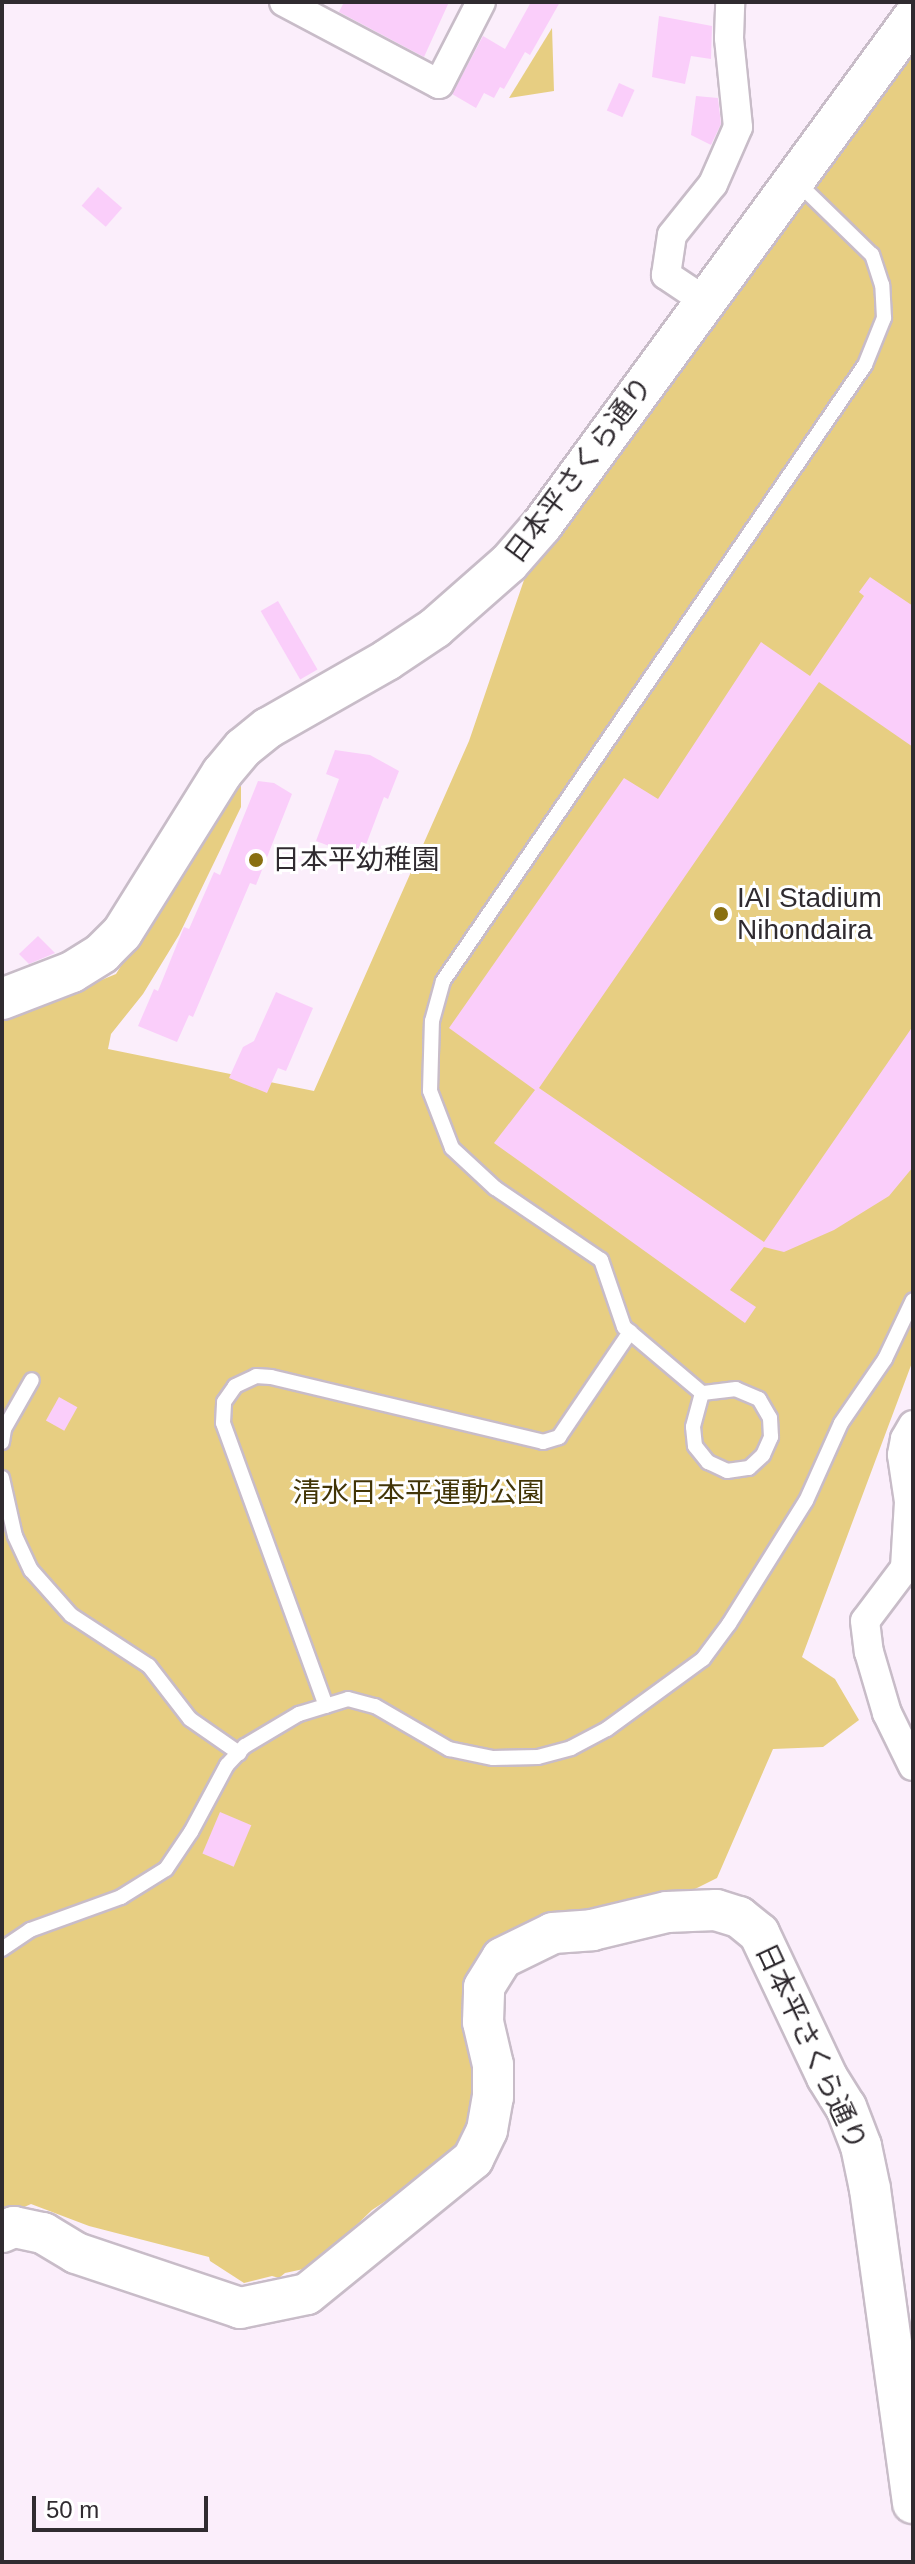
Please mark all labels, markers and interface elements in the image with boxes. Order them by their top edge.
street label: 日本平さくら通り [498,370,660,570]
place label: 日本平幼稚園 [272,843,440,877]
marker: 日本平幼稚園 [247,851,265,869]
place label: IAI Stadium Nihondaira [737,881,882,947]
marker: IAI Stadium Nihondaira [712,905,730,923]
park label: 清水日本平運動公園 [293,1476,545,1510]
street label: 日本平さくら通り [748,1938,874,2156]
scale bar [36,2480,212,2530]
text: 50 m [46,2496,99,2523]

